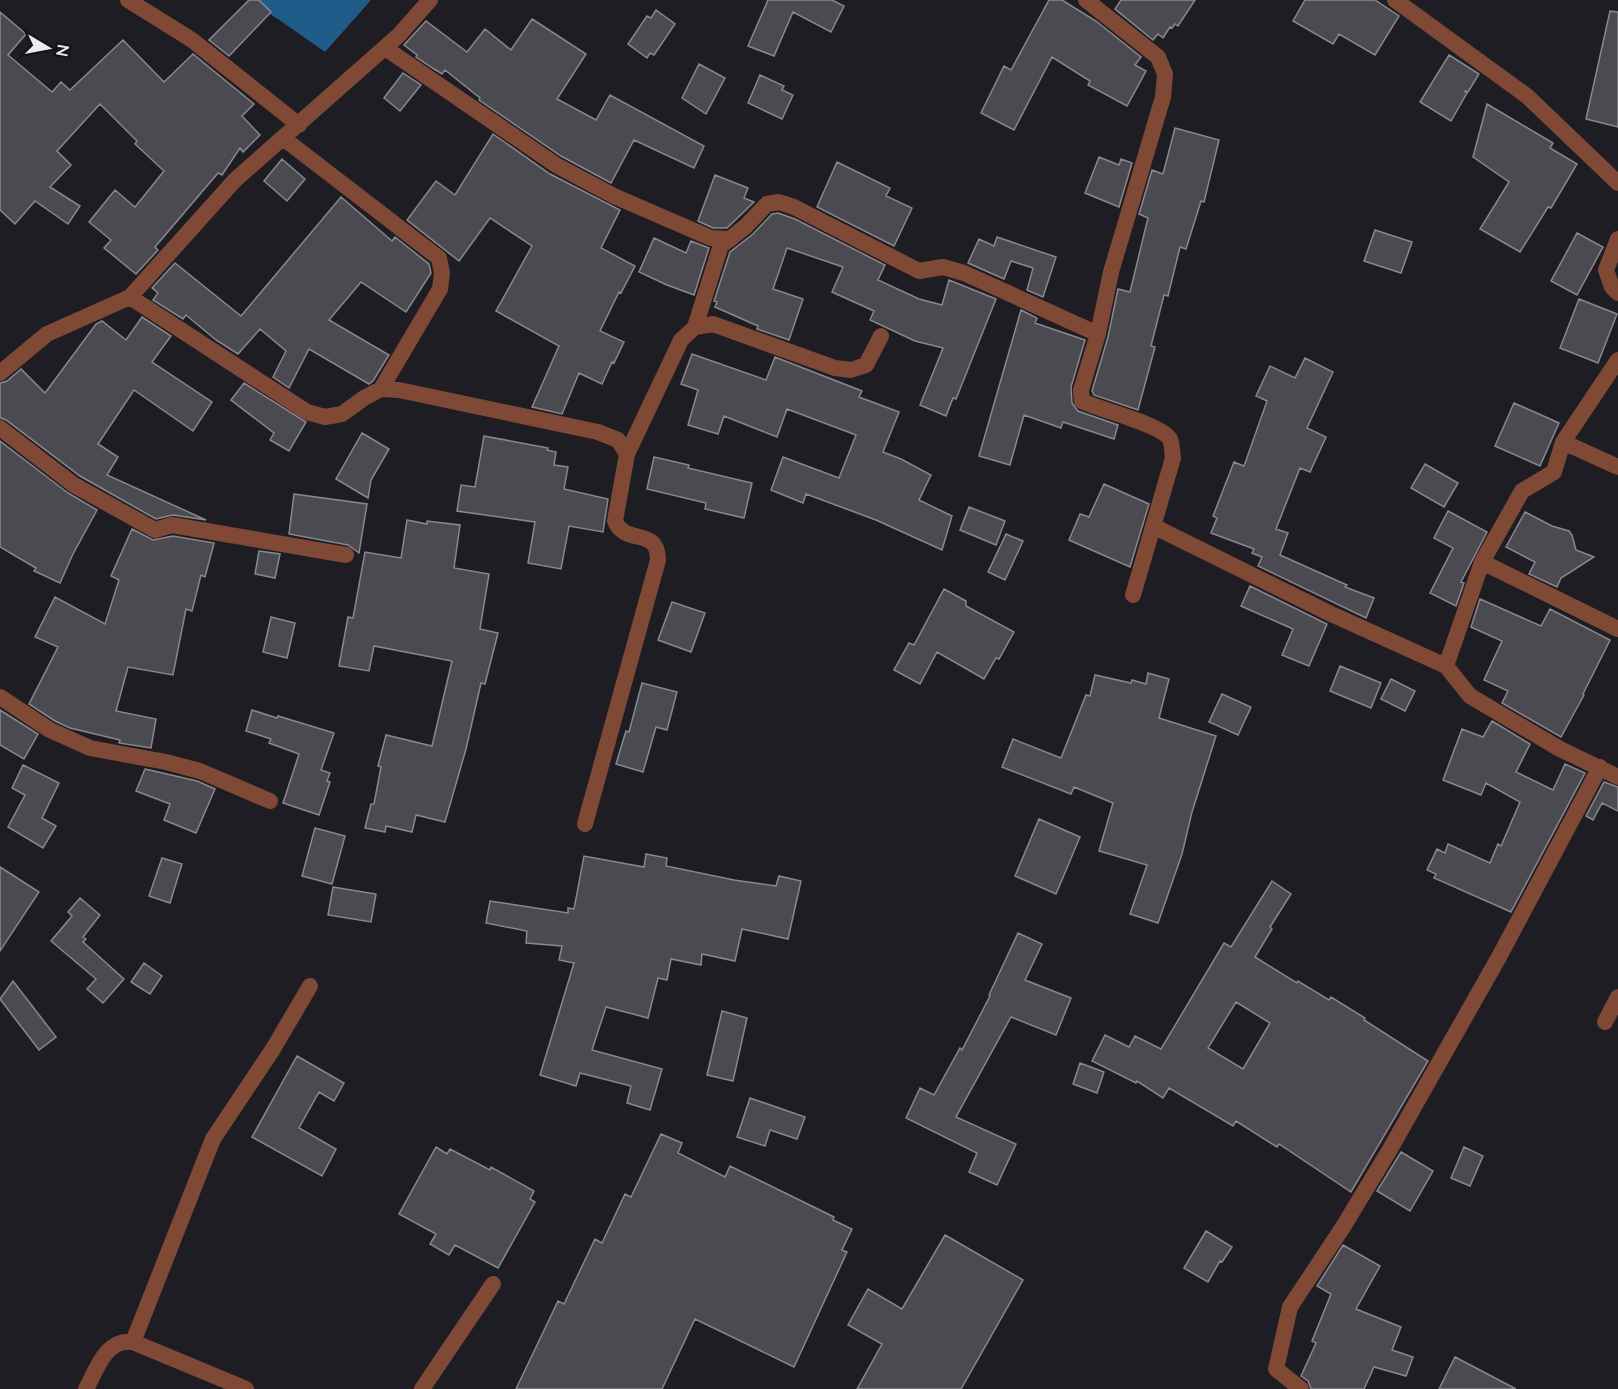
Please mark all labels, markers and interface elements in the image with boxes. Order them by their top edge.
north arrow [18,18,78,78]
text: N [53,43,74,58]

